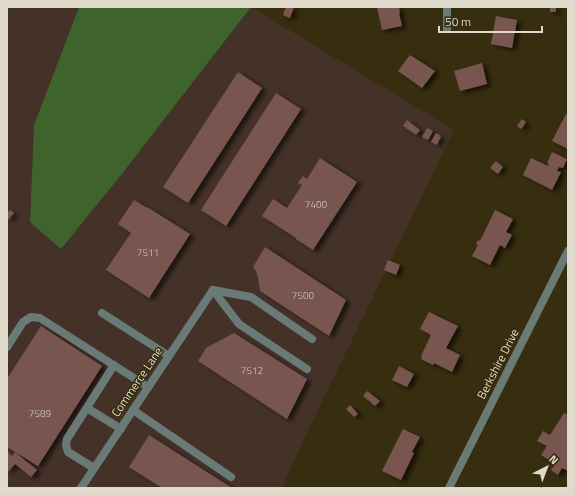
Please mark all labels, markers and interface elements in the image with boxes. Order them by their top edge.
scale bar [439,8,542,34]
text: 50 m [445,12,471,31]
house number: 7400 [305,197,328,212]
house number: 7511 [137,245,159,260]
house number: 7500 [292,288,315,303]
street label: Berkshire Drive [472,325,523,402]
street label: Commerce Lane [106,343,167,421]
house number: 7512 [241,363,263,378]
house number: 7589 [29,406,52,421]
north arrow [527,447,567,487]
text: N [546,451,562,468]

